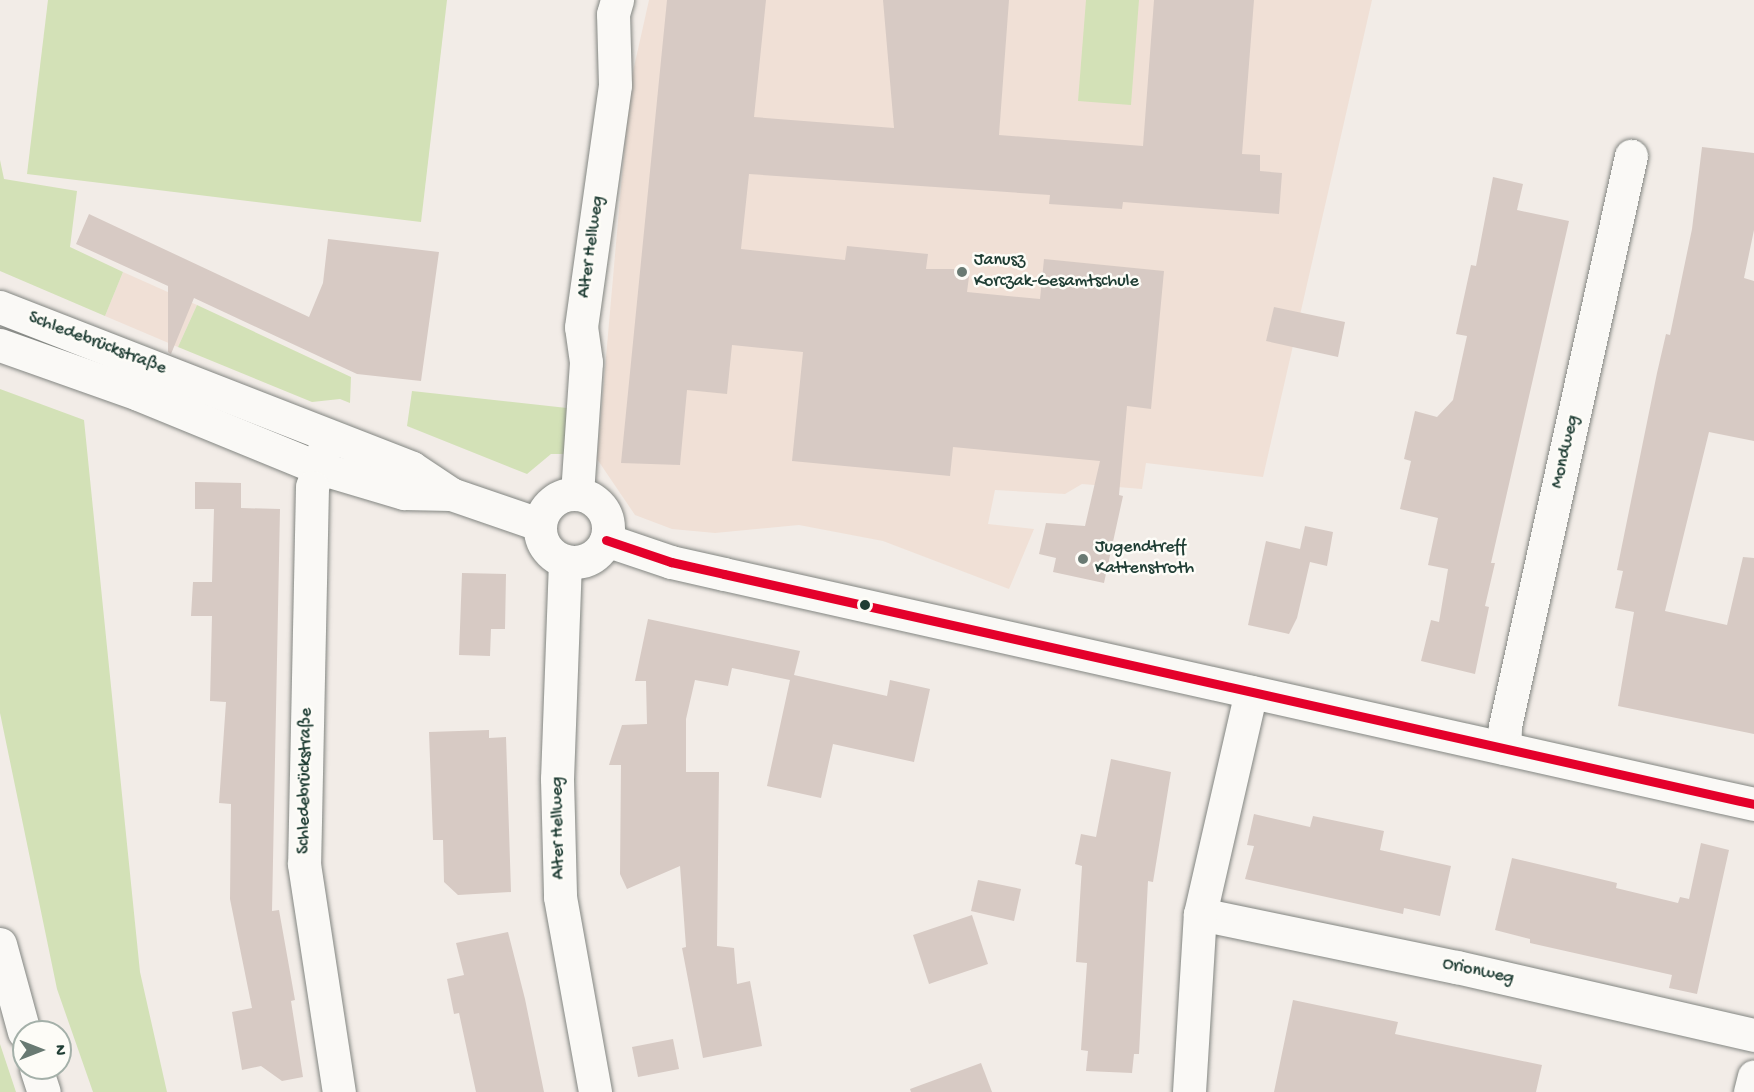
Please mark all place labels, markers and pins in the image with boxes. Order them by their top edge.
place label: Janusz Korczak-Gesamtschule [974,251,1139,294]
marker: Janusz Korczak-Gesamtschule [955,265,969,279]
place label: Jugendtreff Kattenstroth [1095,538,1194,580]
marker: Jugendtreff Kattenstroth [1076,552,1090,566]
unlabelled marker [859,599,871,611]

